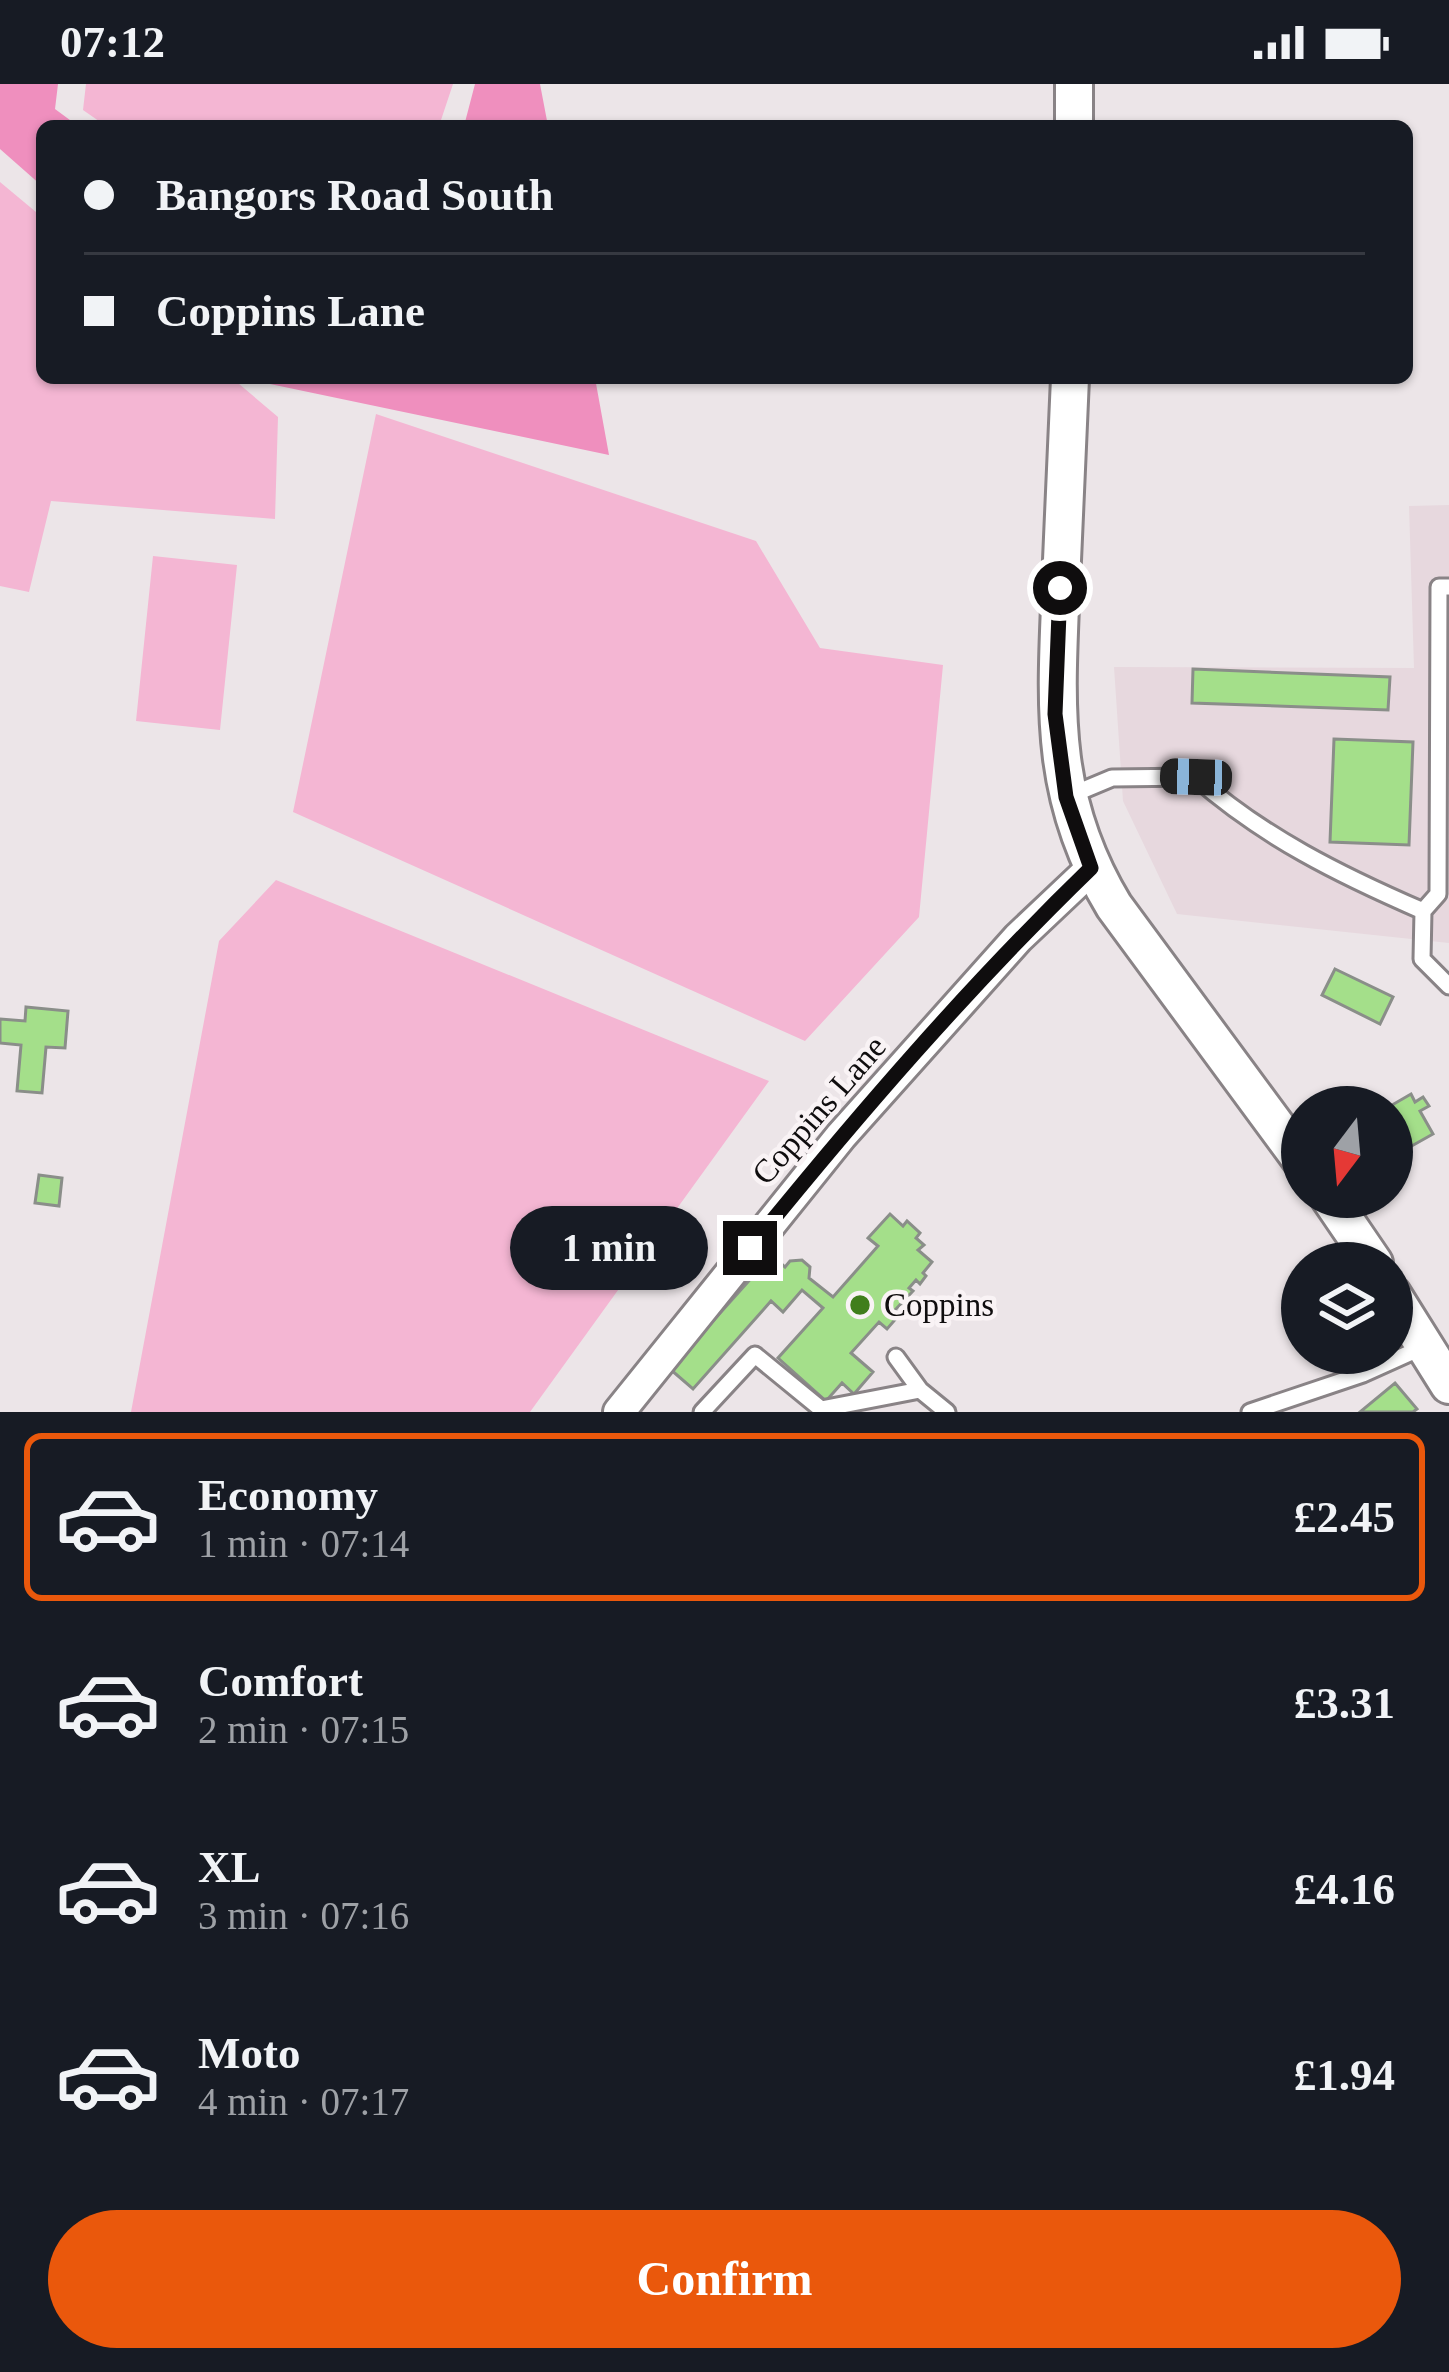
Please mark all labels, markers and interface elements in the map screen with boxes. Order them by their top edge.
text: 07:12 [60,17,165,67]
text: Bangors Road South [156,170,554,220]
text: Coppins Lane [156,286,425,336]
route start [1033,561,1087,615]
car [1159,758,1233,796]
street label: Coppins Lane [745,1029,893,1191]
north arrow [1281,1086,1413,1218]
map controls [1281,1086,1413,1374]
callout: 1 min [510,1206,708,1290]
route end [723,1221,777,1275]
text: 1 min [562,1226,656,1269]
button: layers [1281,1242,1413,1374]
place label: Coppins [884,1287,994,1323]
marker: Coppins [847,1292,873,1318]
icon: car [54,1463,162,1571]
text: Economy [198,1470,378,1520]
text: £2.45 [1294,1492,1395,1542]
text: 1 min · 07:14 [198,1522,409,1565]
icon: car [54,1649,162,1757]
text: Comfort [198,1656,363,1706]
text: £3.31 [1294,1678,1395,1728]
text: 2 min · 07:15 [198,1708,409,1751]
icon: car [54,1835,162,1943]
text: XL [198,1842,261,1892]
text: £4.16 [1294,1864,1395,1914]
text: 3 min · 07:16 [198,1894,409,1937]
icon: car [54,2021,162,2129]
text: Moto [198,2028,300,2078]
text: £1.94 [1294,2050,1395,2100]
text: 4 min · 07:17 [198,2080,409,2123]
button: Confirm [48,2210,1401,2348]

